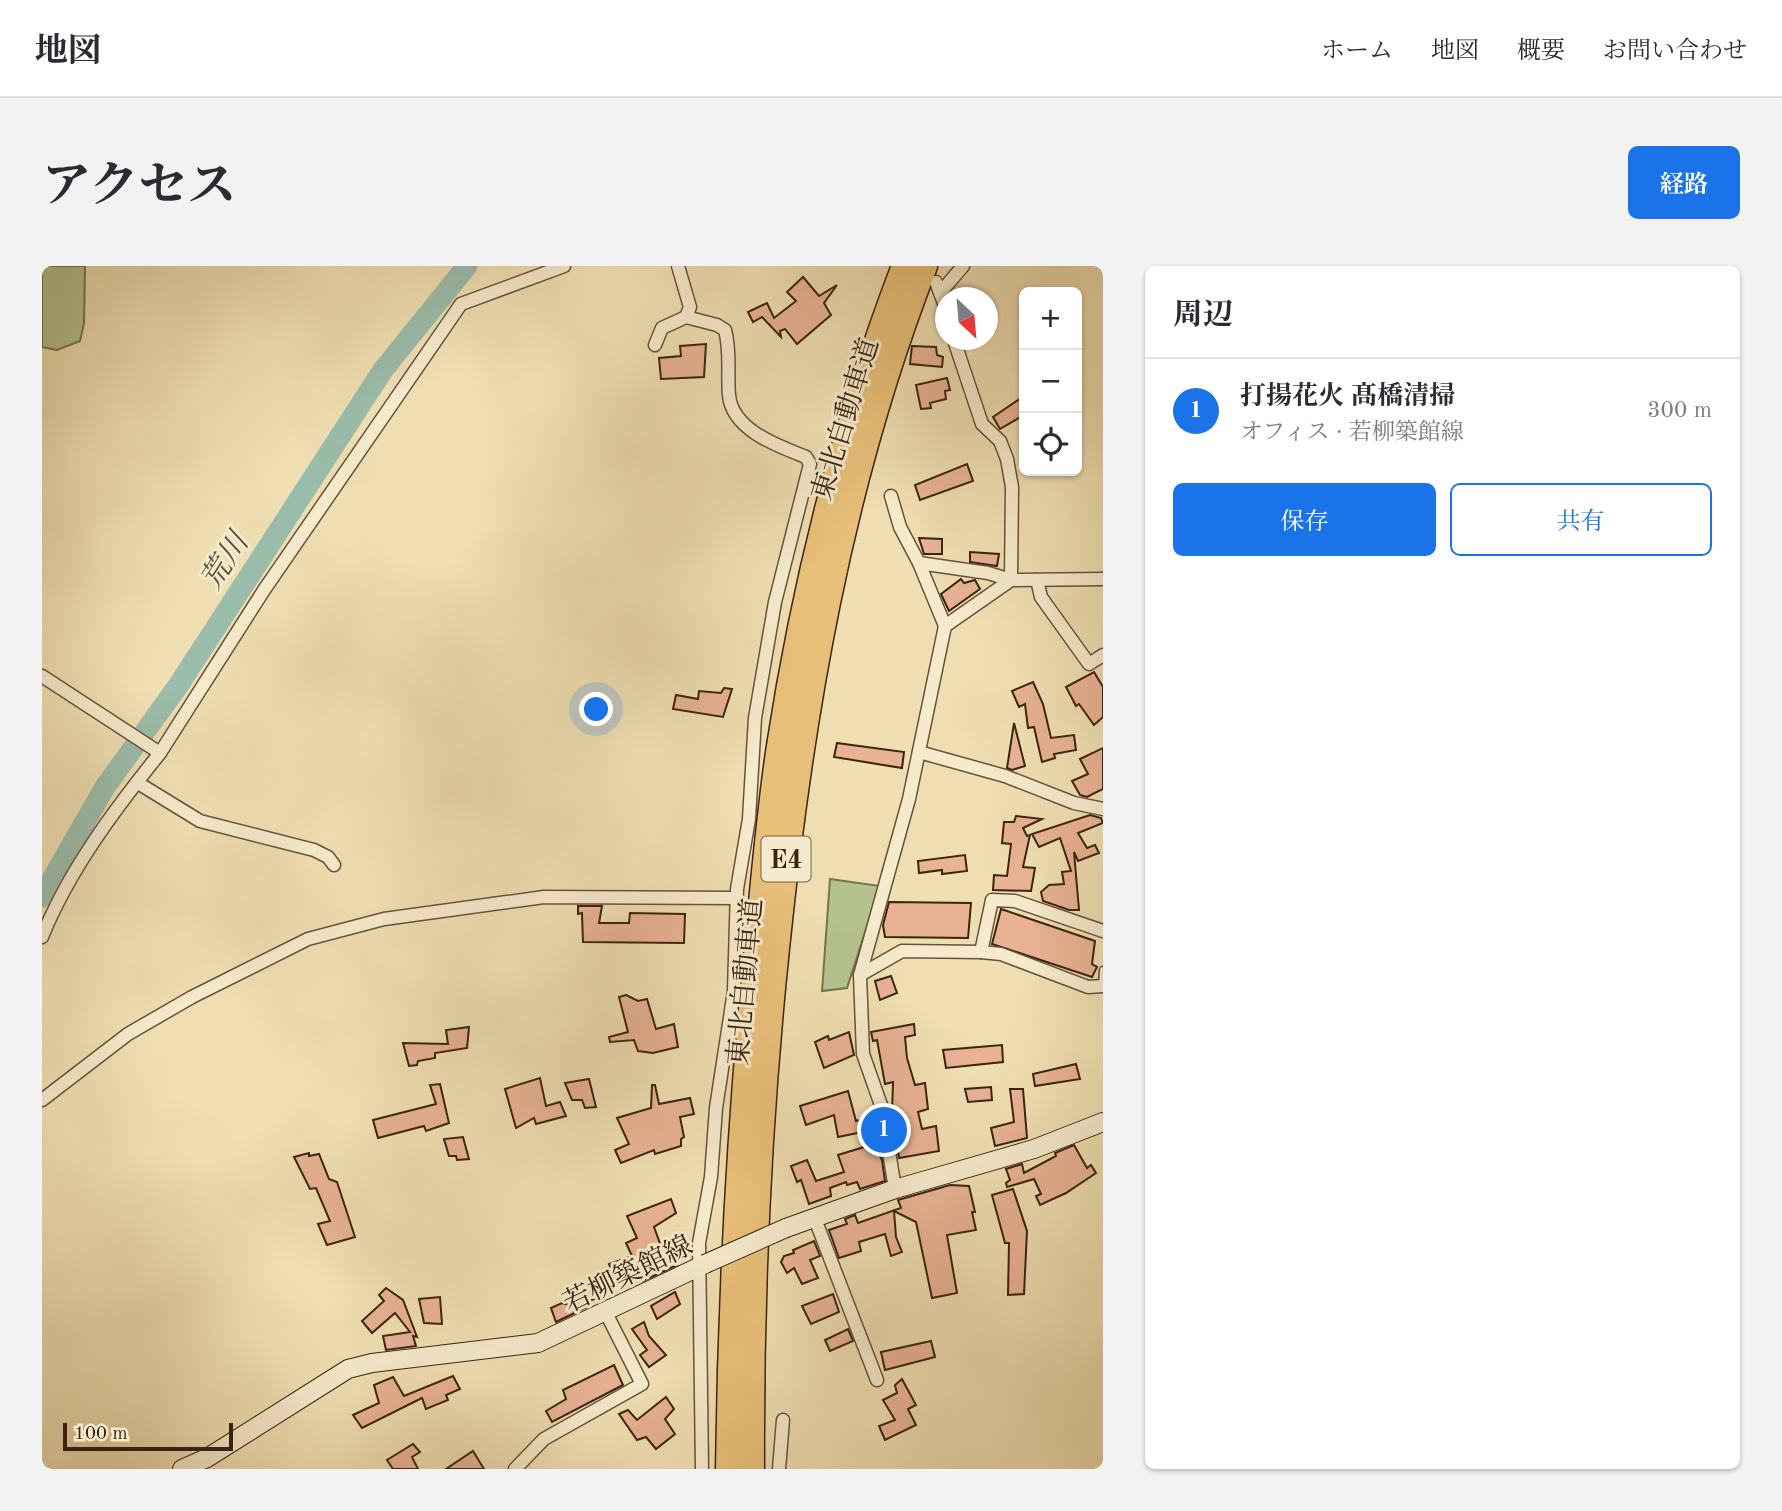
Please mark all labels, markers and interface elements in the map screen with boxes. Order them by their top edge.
text: 地図 [35,36,101,69]
text: ホーム [1321,40,1393,64]
text: 地図 [1431,40,1479,64]
text: 概要 [1517,40,1565,64]
text: お問い合わせ [1603,40,1747,64]
button: 経路 [1628,146,1740,219]
text: アクセス [42,164,237,213]
north arrow [935,287,998,350]
map controls [1019,287,1082,476]
button: + [1019,287,1082,350]
text: 周辺 [1173,301,1233,331]
street label: 東北自動車道 [806,335,885,504]
button: − [1019,350,1082,413]
text: 打揚花火 髙橋清掃 [1240,384,1455,410]
text: 1 [1189,399,1203,422]
text: 300 m [1647,399,1712,422]
button: locate [1019,413,1082,476]
text: オフィス · 若柳築館線 [1240,421,1464,444]
button: 保存 [1173,483,1436,556]
button: 共有 [1450,483,1712,556]
water label: 荒川 [194,525,256,595]
your location [579,692,613,726]
road number: E4 [762,836,810,881]
street label: 東北自動車道 [723,897,768,1067]
pin: 1 [861,1104,907,1156]
street label: 若柳築館線 [558,1230,697,1319]
scale bar [63,1420,233,1452]
text: 100 m [74,1425,127,1444]

